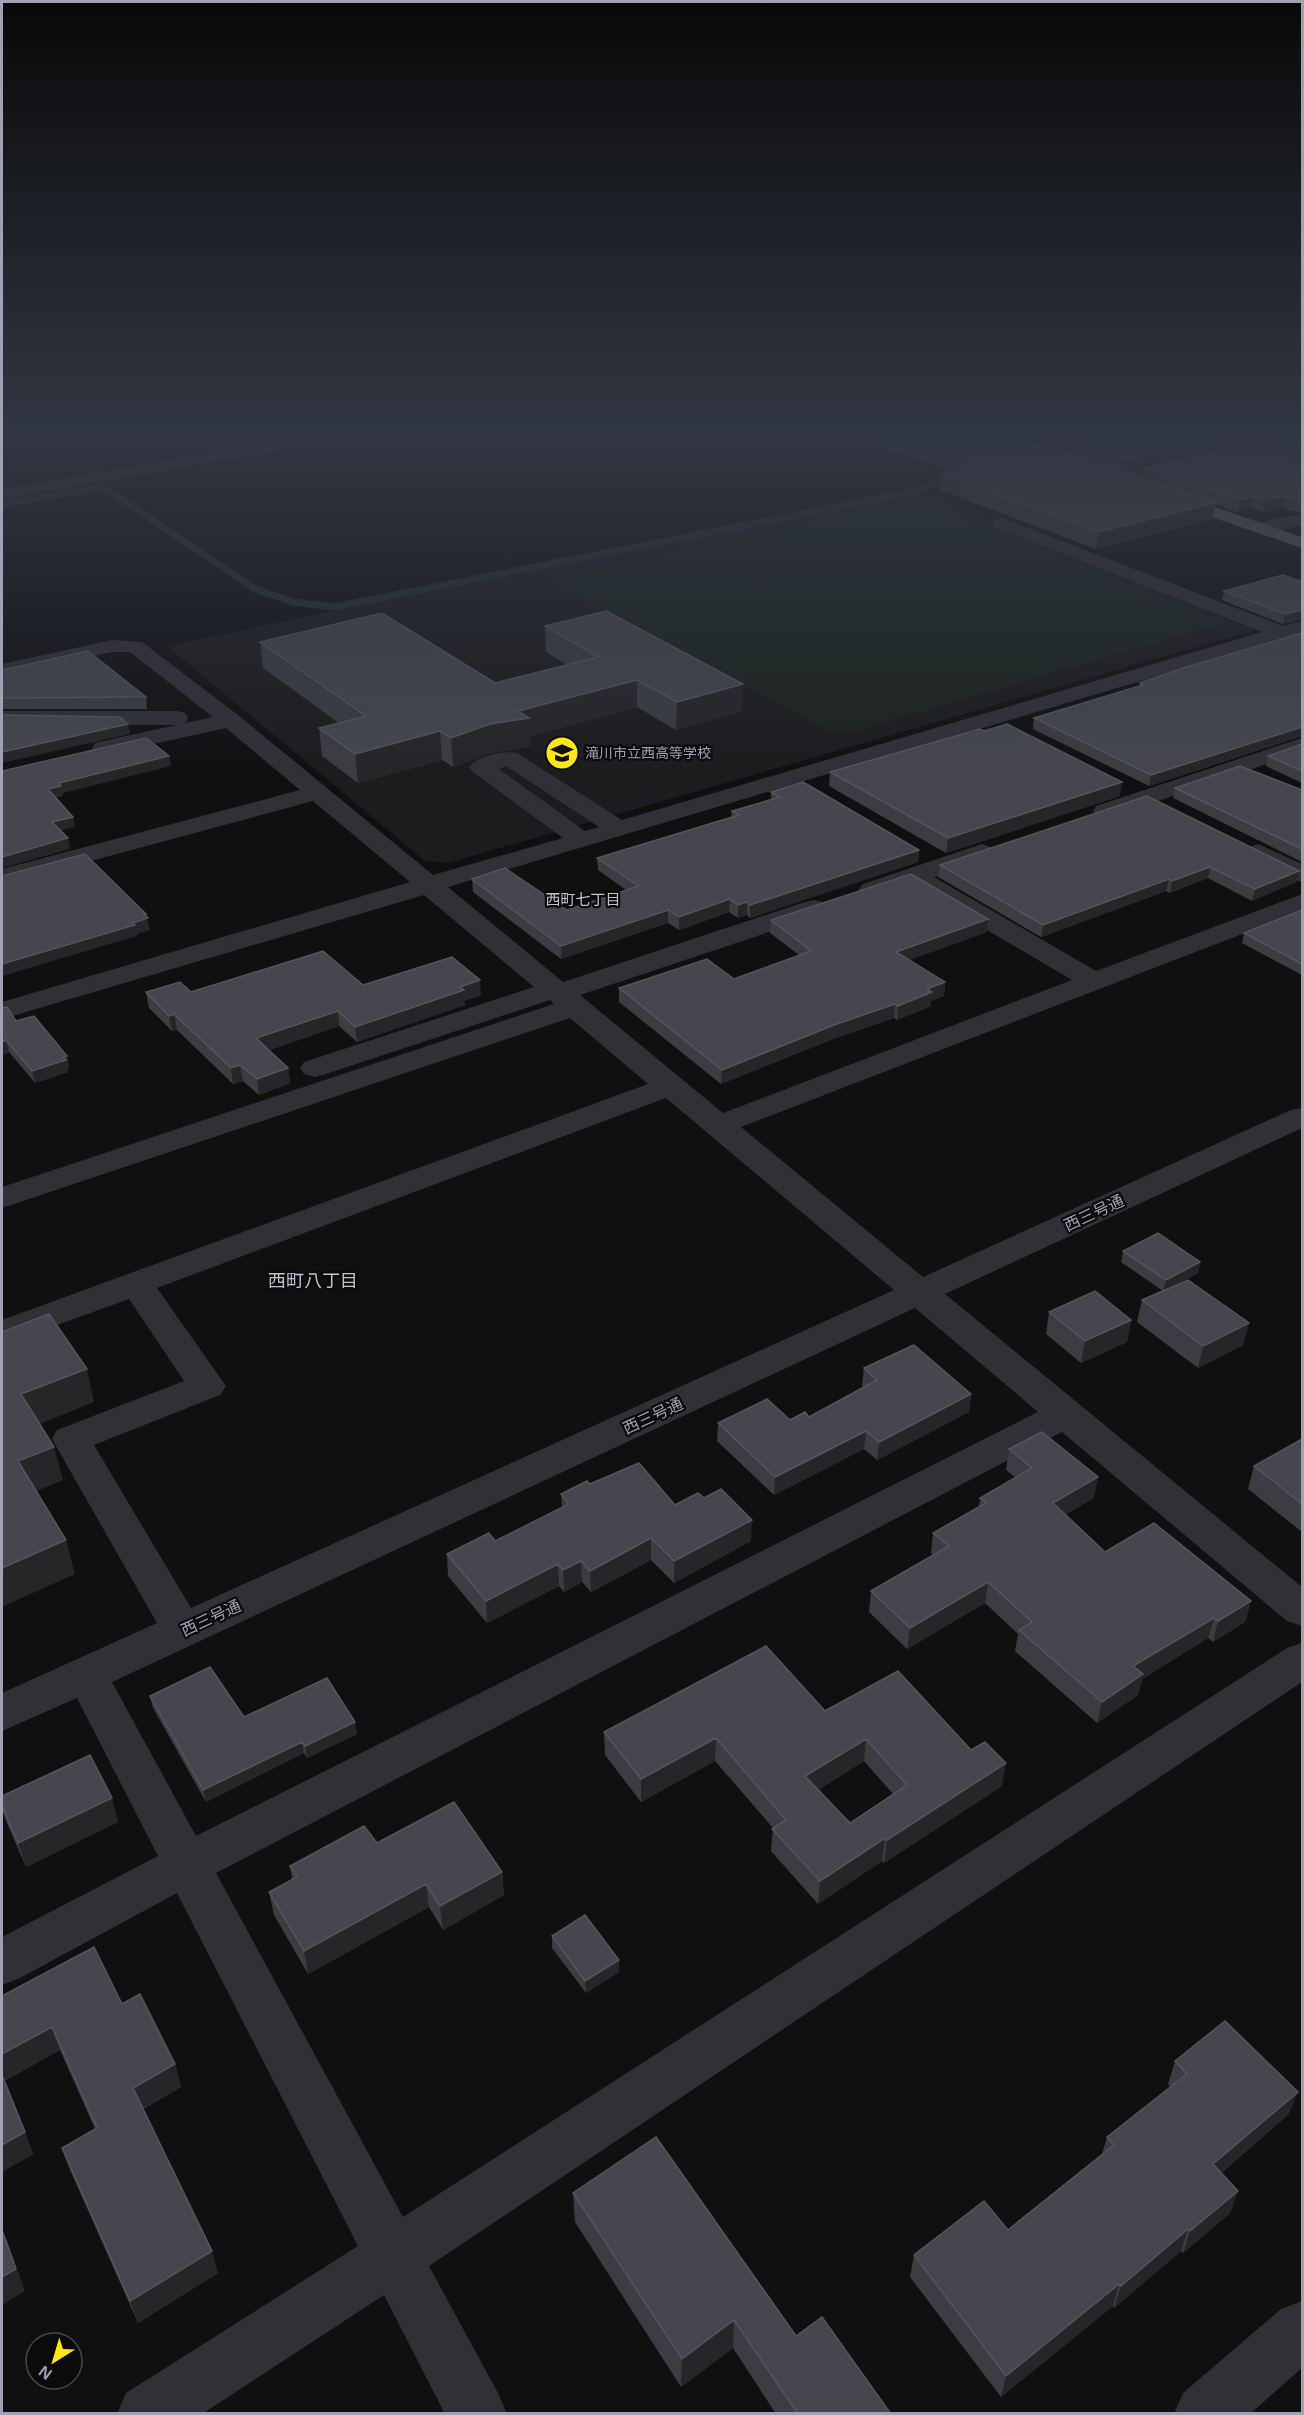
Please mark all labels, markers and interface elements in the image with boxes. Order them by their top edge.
school or university icon: 滝川市立西高等学校 [544,735,580,771]
place label: 滝川市立西高等学校 [585,745,711,761]
district label: 西町七丁目 [545,891,621,908]
street label: 西三号通 [1061,1192,1127,1234]
district label: 西町八丁目 [268,1271,358,1291]
street label: 西三号通 [620,1395,686,1437]
street label: 西三号通 [178,1597,244,1639]
north arrow [24,2331,84,2391]
text: N [36,2362,55,2383]

